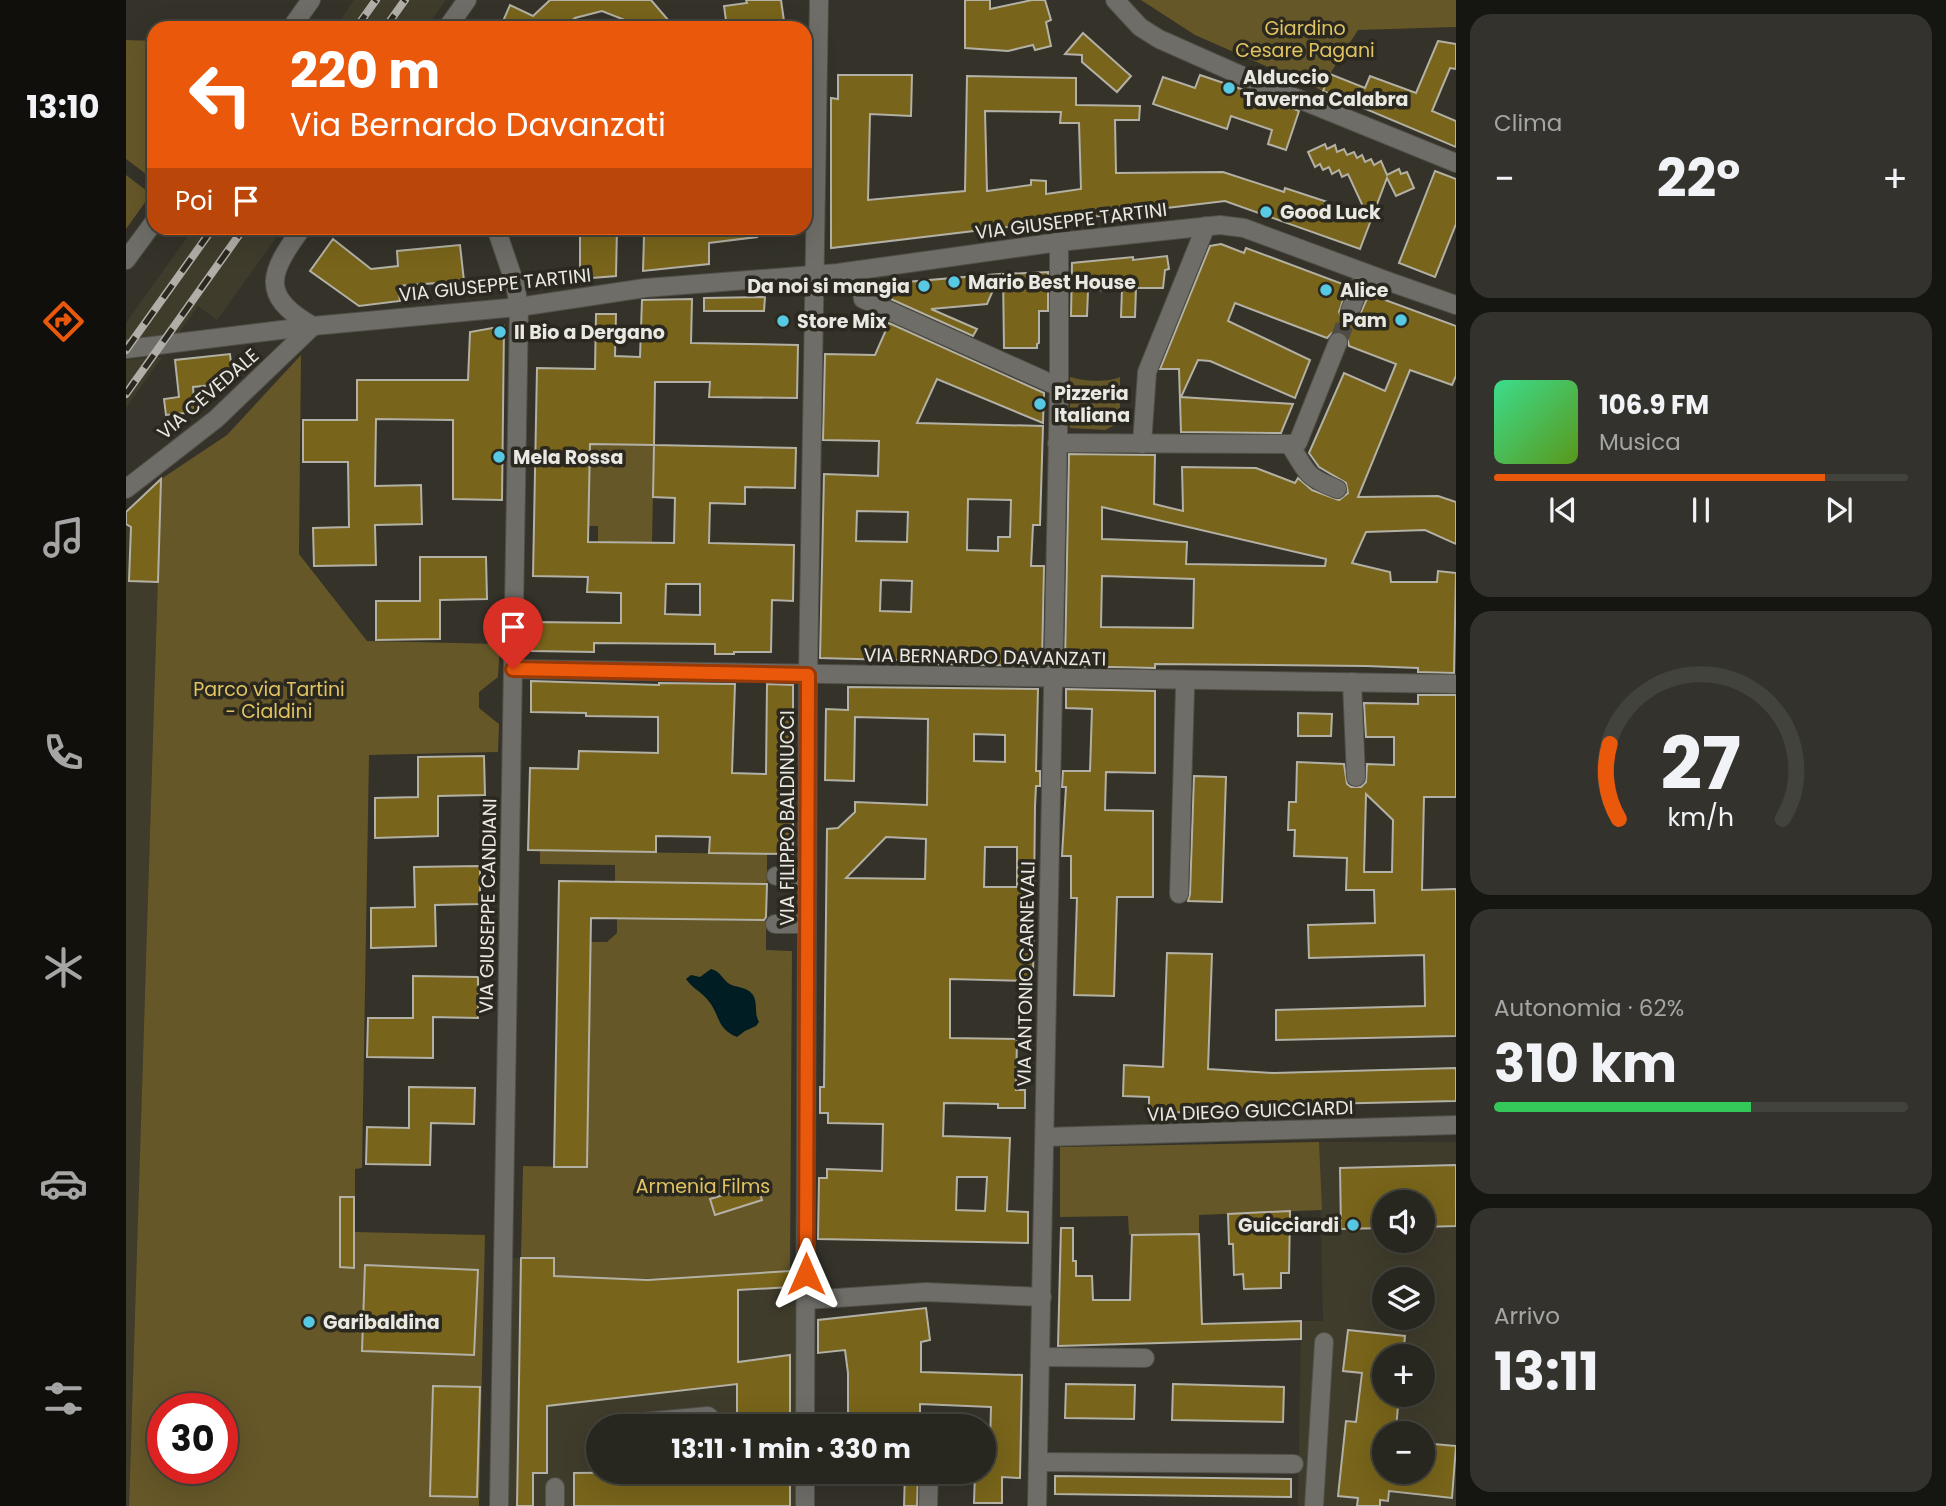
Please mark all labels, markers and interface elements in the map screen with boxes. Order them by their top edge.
park label: Giardino Cesare Pagani [1235,15,1375,64]
text: 220 m [290,37,440,105]
icon: left [175,49,266,140]
place label: Alduccio Taverna Calabra [1243,64,1408,113]
marker: Alduccio Taverna Calabra [1221,80,1237,96]
text: 13:10 [26,84,100,129]
text: Via Bernardo Davanzati [290,102,666,147]
text: Clima [1494,107,1562,139]
text: 22° [1657,142,1740,215]
text: − [1494,152,1515,205]
text: + [1882,152,1908,205]
icon: arrive [227,182,265,220]
text: Poi [175,183,213,219]
street label: VIA GIUSEPPE TARTINI [974,196,1168,246]
place label: Good Luck [1280,199,1381,226]
marker: Good Luck [1258,204,1274,220]
street label: VIA GIUSEPPE TARTINI [398,261,592,309]
place label: Mario Best House [968,269,1136,296]
place label: Da noi si mangia [747,273,910,300]
marker: Mario Best House [946,274,962,290]
place label: Alice [1340,277,1389,304]
marker: Da noi si mangia [916,278,932,294]
marker: Alice [1318,282,1334,298]
icon: directions [39,297,88,346]
place label: Pam [1342,307,1387,334]
place label: Store Mix [797,308,887,335]
marker: Pam [1393,312,1409,328]
marker: Store Mix [775,313,791,329]
place label: Il Bio a Dergano [514,319,665,346]
marker: Il Bio a Dergano [492,324,508,340]
street label: VIA CEVEDALE [151,342,265,446]
place label: Pizzeria Italiana [1054,380,1130,429]
text: 106.9 FM [1599,387,1709,423]
marker: Pizzeria Italiana [1032,396,1048,412]
text: Musica [1599,426,1681,458]
place label: Mela Rossa [513,444,623,471]
marker: Mela Rossa [491,449,507,465]
icon: previous [1544,491,1582,529]
icon: pause [1682,491,1720,529]
icon: next [1820,491,1858,529]
icon: music [39,513,88,562]
pin [483,597,543,669]
icon: arrive [494,608,532,646]
street label: VIA BERNARDO DAVANZATI [863,641,1107,673]
park label: Parco via Tartini - Cialdini [193,676,345,725]
street label: VIA FILIPPO BALDINUCCI [774,710,801,926]
text: 27 [1661,713,1741,814]
icon: phone [39,728,88,777]
street label: VIA GIUSEPPE CANDIANI [473,798,503,1014]
text: km/h [1668,800,1734,835]
street label: VIA ANTONIO CARNEVALI [1011,861,1041,1087]
icon: climate [39,943,88,992]
text: Autonomia · 62% [1494,992,1684,1024]
text: 310 km [1494,1027,1677,1100]
street label: VIA DIEGO GUICCIARDI [1146,1094,1354,1128]
icon: car [39,1159,88,1208]
park label: Armenia Films [636,1173,770,1200]
map controls [1372,1190,1435,1484]
button: sound [1372,1190,1435,1253]
place label: Guicciardi [1238,1212,1339,1239]
marker: Guicciardi [1345,1217,1361,1233]
position arrow [769,1237,843,1311]
button: layers [1372,1267,1435,1330]
text: Arrivo [1494,1300,1560,1332]
place label: Garibaldina [323,1309,440,1336]
marker: Garibaldina [301,1314,317,1330]
text: 13:11 [1494,1335,1599,1408]
button: + [1372,1344,1435,1407]
icon: filters [39,1374,88,1423]
speed limit sign: 30 [147,1393,238,1484]
button: − [1372,1421,1435,1484]
text: 13:11 · 1 min · 330 m [671,1431,911,1467]

